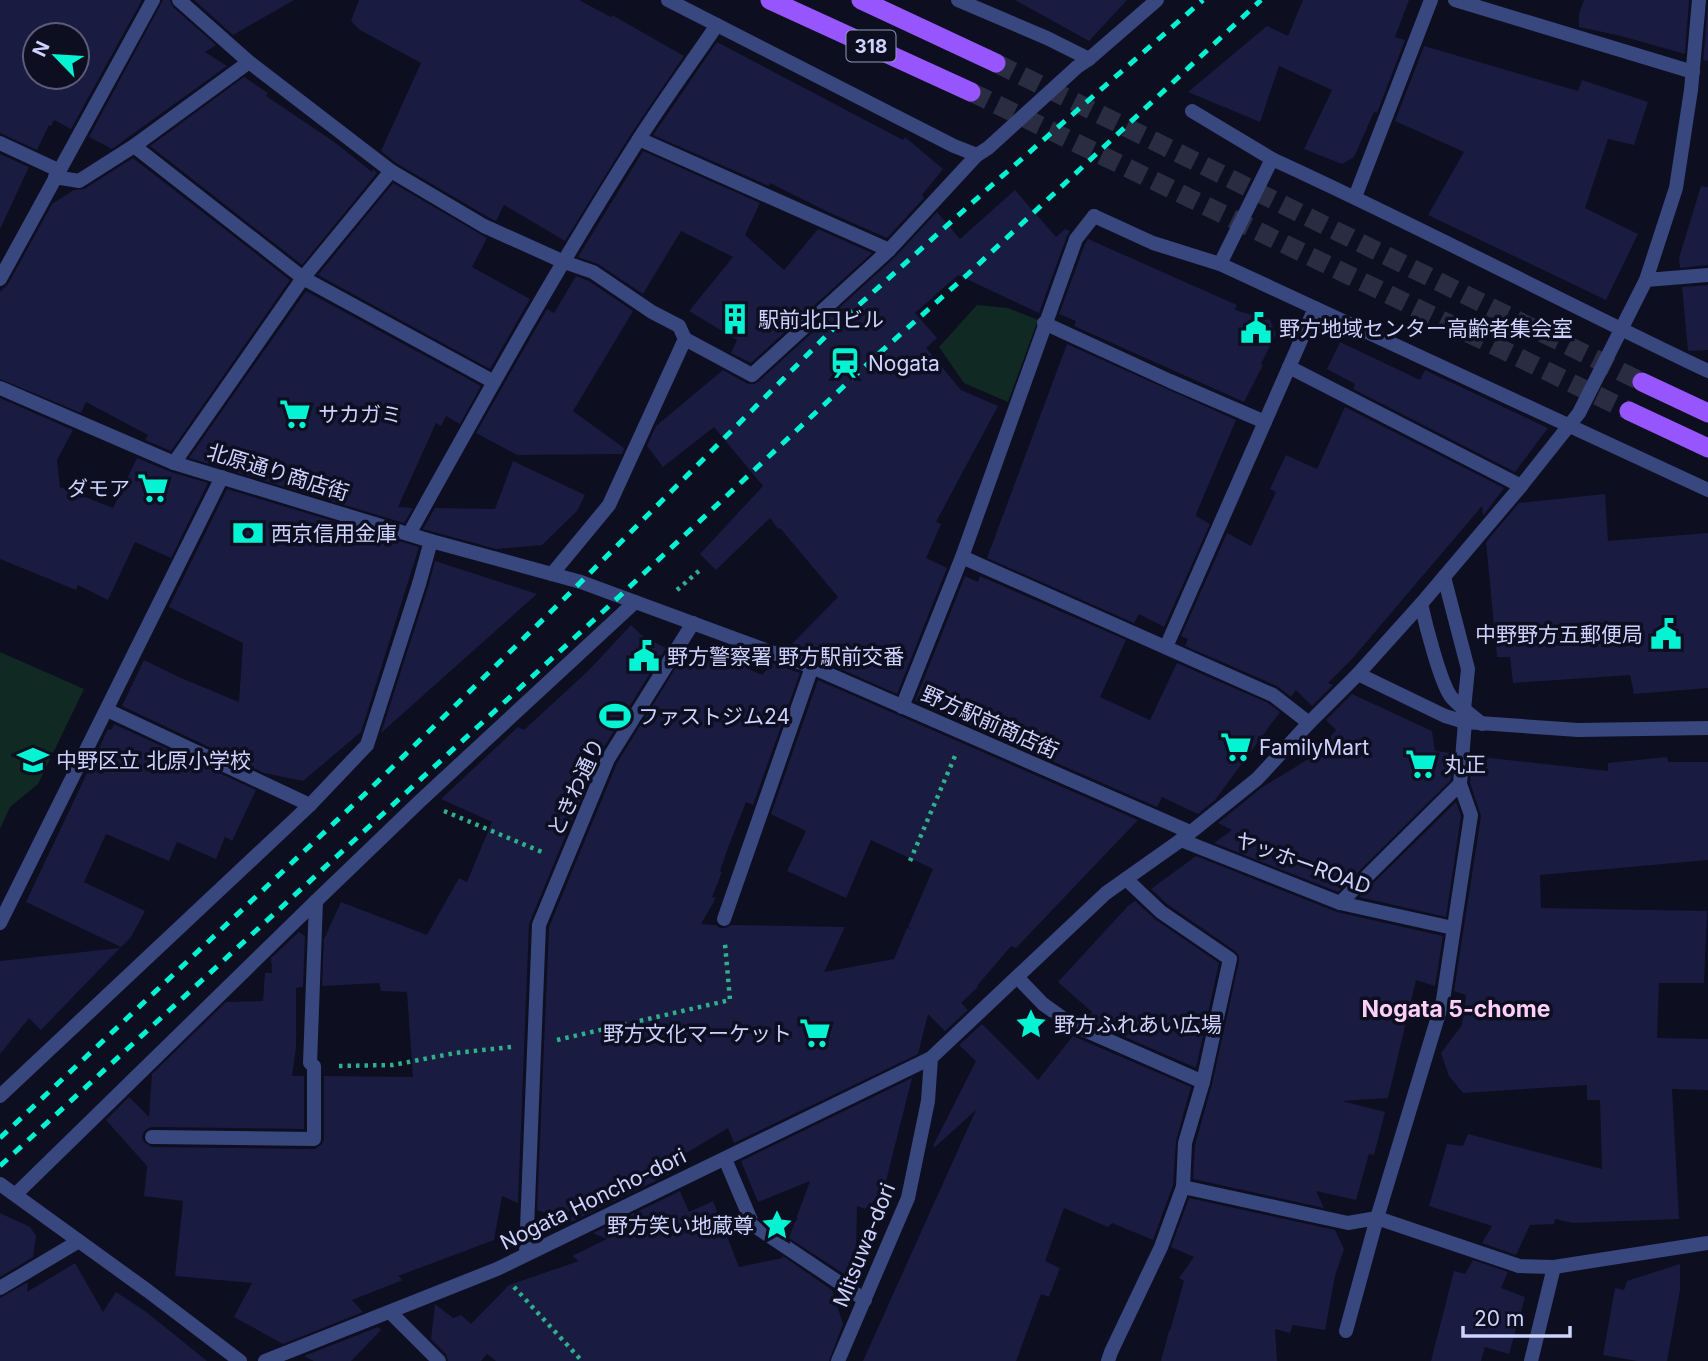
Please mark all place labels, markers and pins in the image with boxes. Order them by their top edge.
building icon: 駅前北口ビル [718,302,752,336]
place label: 駅前北口ビル [758,307,884,332]
public building icon: 野方地域センター高齢者集会室 [1239,311,1273,345]
place label: 野方地域センター高齢者集会室 [1279,316,1573,341]
station icon: Nogata [828,346,862,380]
place label: Nogata [868,351,940,376]
supermarket icon: サカガミ [278,397,312,431]
place label: サカガミ [318,402,402,427]
supermarket icon: ダモア [136,471,170,505]
place label: ダモア [67,476,130,501]
bank icon: 西京信用金庫 [231,516,265,550]
place label: 西京信用金庫 [271,521,397,546]
public building icon: 中野野方五郵便局 [1649,617,1683,651]
place label: 中野野方五郵便局 [1475,622,1643,647]
public building icon: 野方警察署 野方駅前交番 [627,639,661,673]
place label: 野方警察署 野方駅前交番 [667,644,904,669]
sports icon: ファストジム24 [598,699,632,733]
place label: ファストジム24 [638,704,790,729]
supermarket icon: FamilyMart [1219,730,1253,764]
place label: FamilyMart [1259,735,1369,760]
school or university icon: 中野区立 北原小学校 [16,743,50,777]
supermarket icon: 丸正 [1404,747,1438,781]
place label: 中野区立 北原小学校 [56,748,251,773]
place label: 丸正 [1444,752,1486,777]
place icon: 野方ふれあい広場 [1014,1007,1048,1041]
place label: 野方ふれあい広場 [1054,1012,1222,1037]
supermarket icon: 野方文化マーケット [798,1016,832,1050]
place label: 野方文化マーケット [603,1021,792,1046]
place icon: 野方笑い地蔵尊 [760,1208,794,1242]
place label: 野方笑い地蔵尊 [607,1213,754,1238]

